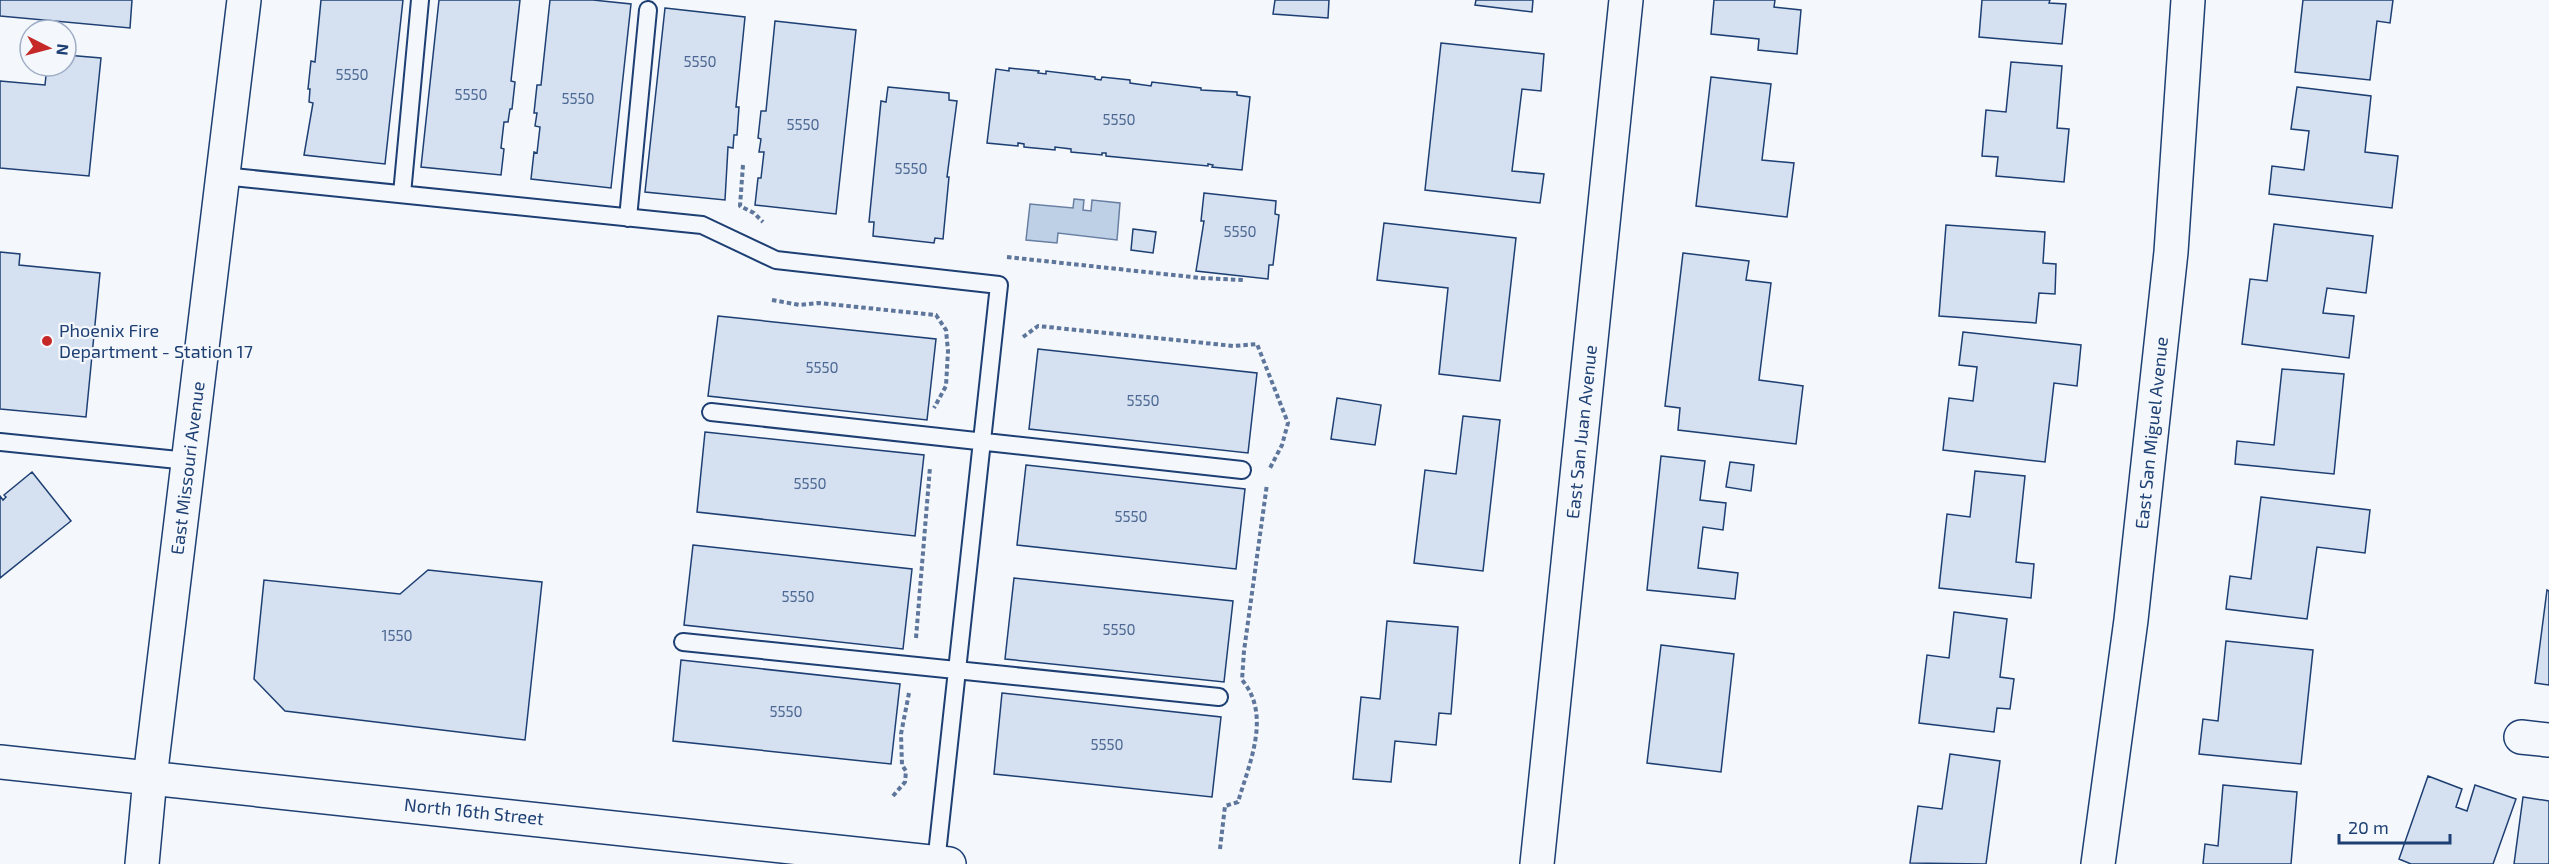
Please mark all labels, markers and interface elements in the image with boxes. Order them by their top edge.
north arrow [18,18,78,78]
text: N [53,43,73,56]
house number: 5550 [683,52,717,70]
house number: 5550 [335,65,369,83]
house number: 5550 [454,85,488,103]
house number: 5550 [561,89,595,107]
house number: 5550 [1102,110,1136,128]
house number: 5550 [786,115,820,133]
house number: 5550 [894,159,928,177]
house number: 5550 [1223,222,1257,240]
place label: Phoenix Fire Department - Station 17 [59,319,253,362]
marker: Phoenix Fire Department - Station 17 [40,334,54,348]
street label: East San Miguel Avenue [2130,336,2172,530]
street label: East San Juan Avenue [1561,344,1601,520]
house number: 5550 [805,358,839,376]
street label: East Missouri Avenue [165,380,209,556]
house number: 5550 [1126,391,1160,409]
house number: 5550 [793,474,827,492]
house number: 5550 [1114,507,1148,525]
house number: 5550 [781,587,815,605]
house number: 5550 [1102,620,1136,638]
house number: 1550 [381,626,413,644]
house number: 5550 [769,702,803,720]
house number: 5550 [1090,735,1124,753]
street label: North 16th Street [403,793,545,829]
scale bar [2339,807,2450,845]
text: 20 m [2348,816,2389,838]

